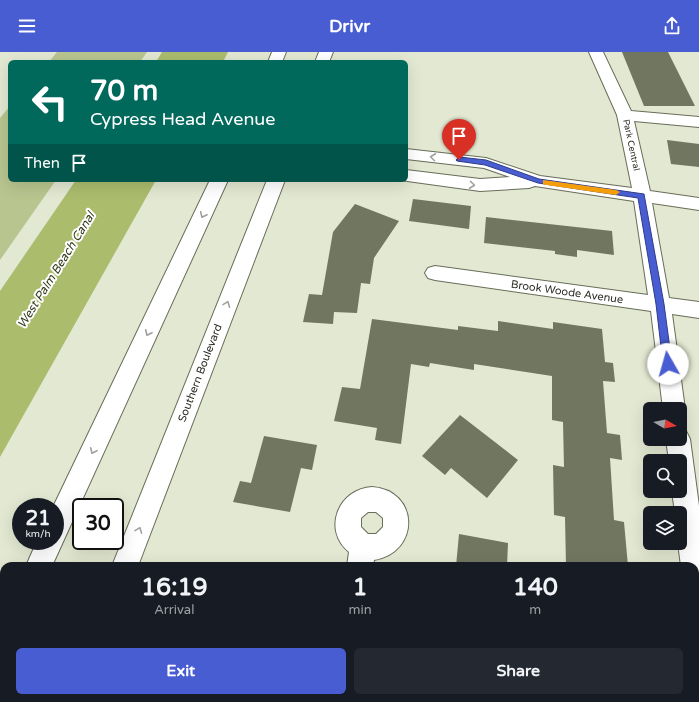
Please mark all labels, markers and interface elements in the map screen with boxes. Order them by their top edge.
icon: menu [16,15,38,37]
text: Drivr [329,15,370,37]
icon: share [661,15,683,37]
text: 70 m [90,74,158,108]
icon: left [24,76,76,128]
text: Cypress Head Avenue [90,108,276,130]
street label: Park Central [620,118,642,172]
pin [442,119,476,160]
icon: arrive [448,125,470,147]
icon: arrive [68,152,90,174]
one-way arrow [430,152,436,161]
text: Then [24,154,60,172]
one-way arrow [469,180,476,189]
water label: West Palm Beach Canal [15,208,99,331]
one-way arrow [200,211,208,219]
street label: Brook Woode Avenue [510,278,624,306]
one-way arrow [223,301,231,308]
street label: Southern Boulevard [175,322,225,424]
one-way arrow [145,329,153,336]
position arrow [647,343,689,385]
north arrow [643,402,687,446]
map controls [643,402,687,550]
one-way arrow [90,446,98,454]
button: search [643,454,687,498]
speed limit sign: 30 [72,498,124,550]
button: layers [643,506,687,550]
text: 21 [25,507,51,531]
one-way arrow [134,526,142,533]
text: km/h [25,528,51,540]
text: 16:19 [141,573,208,602]
text: 1 [353,573,368,602]
text: 140 [513,573,558,602]
text: Arrival [154,602,194,618]
text: min [349,602,372,618]
text: m [529,602,541,618]
button: Exit [16,648,346,694]
button: Share [354,648,683,694]

